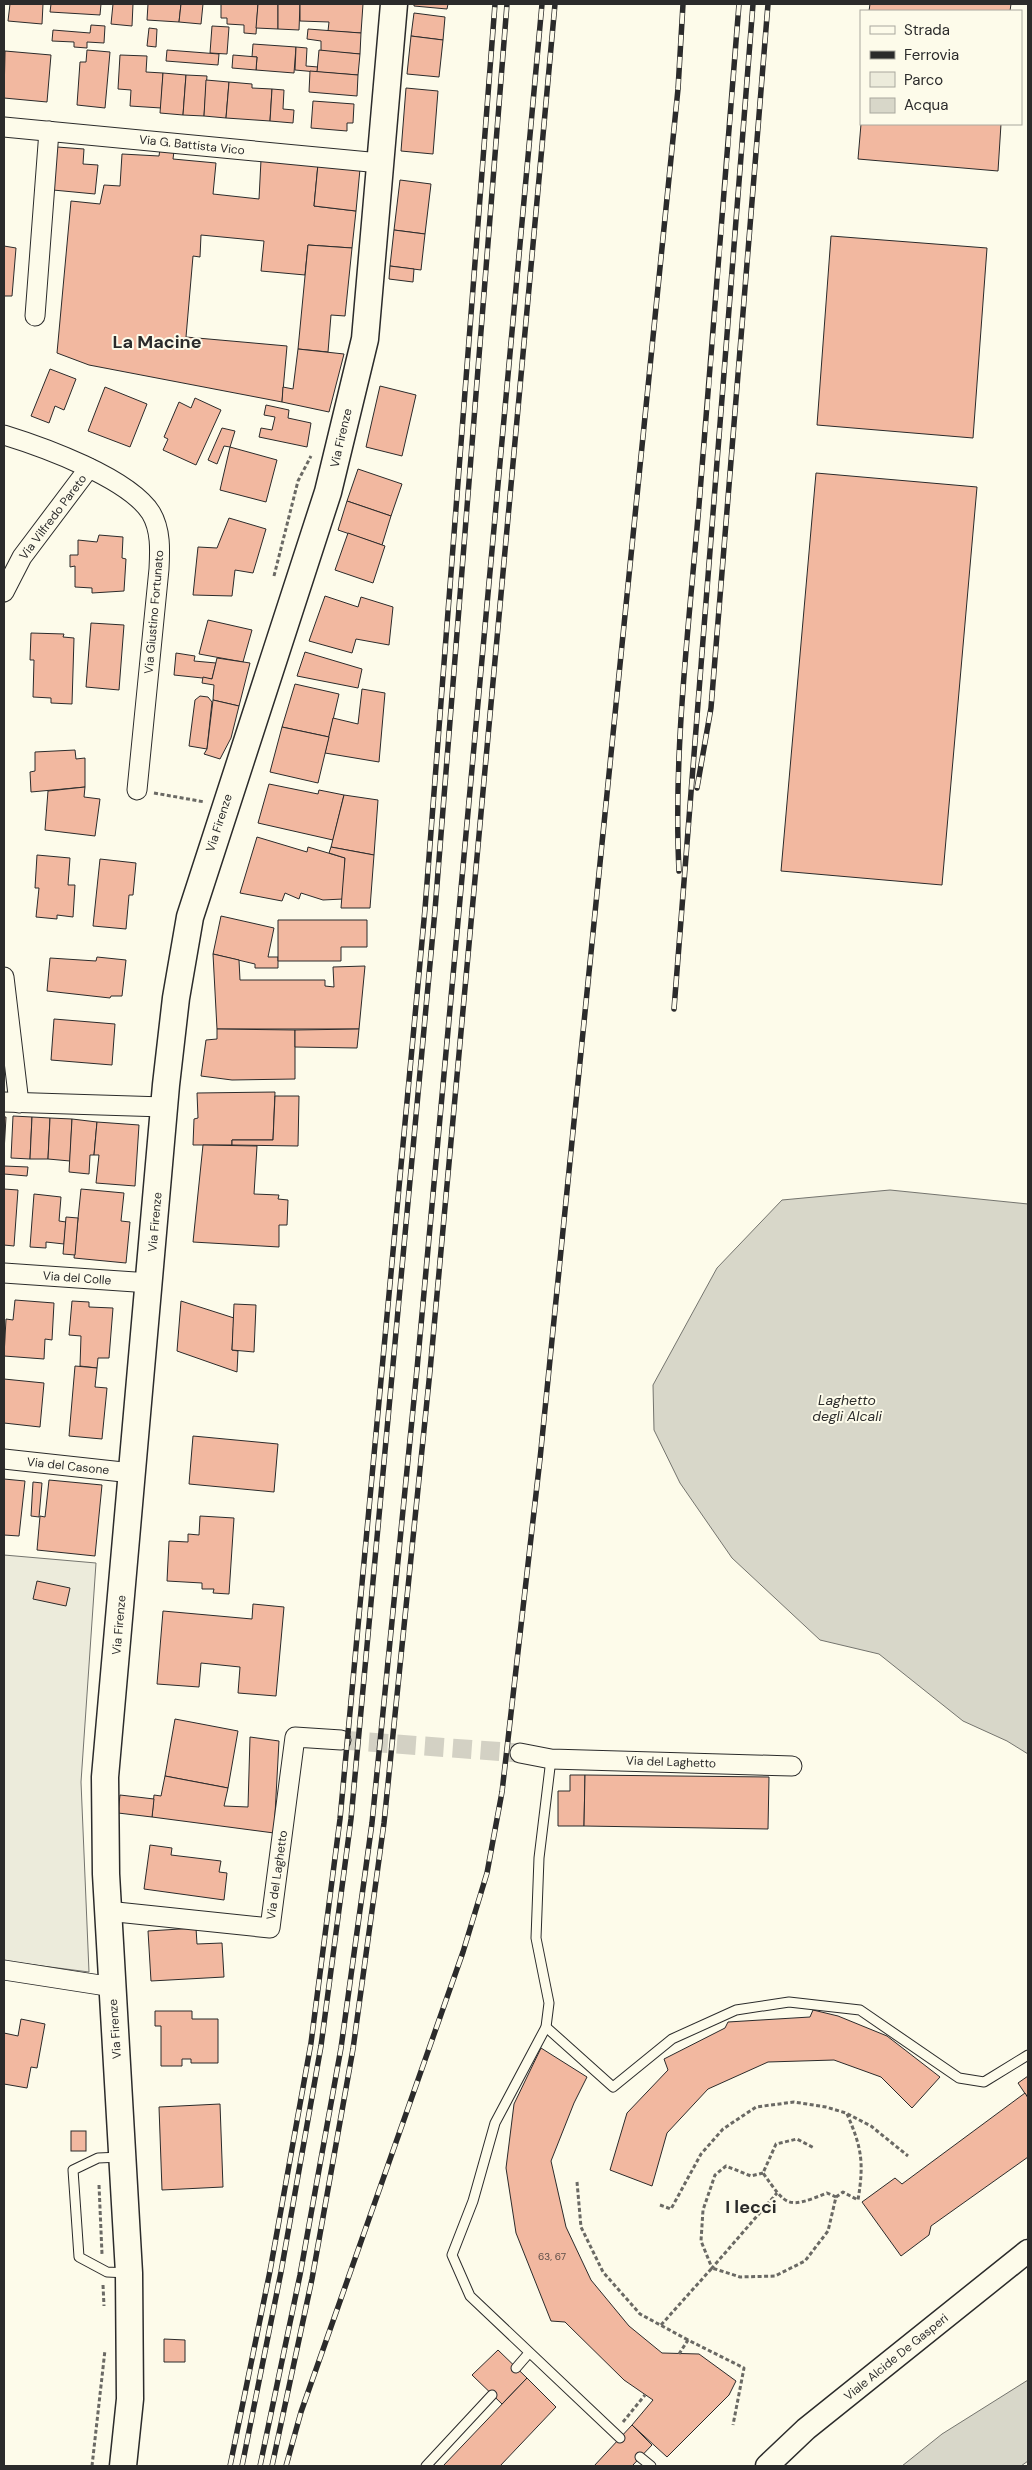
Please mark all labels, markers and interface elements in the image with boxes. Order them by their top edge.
legend [860,10,1022,125]
text: Strada [904,20,950,40]
text: Ferrovia [904,45,959,65]
text: Parco [904,70,943,90]
text: Acqua [904,95,948,115]
street label: Via G. Battista Vico [138,131,246,159]
district label: La Macine [112,330,202,354]
street label: Via Firenze [326,407,356,469]
street label: Via Vilfredo Pareto [16,471,90,563]
street label: Via Giustino Fortunato [141,549,167,675]
street label: Via Firenze [202,792,236,854]
street label: Via Firenze [144,1191,166,1253]
street label: Via del Colle [42,1268,112,1288]
water label: Laghetto degli Alcali [812,1391,882,1425]
street label: Via del Casone [26,1454,110,1478]
street label: Via Firenze [108,1594,130,1656]
street label: Via del Laghetto [626,1752,716,1772]
street label: Via del Laghetto [263,1829,291,1921]
street label: Via Firenze [105,1998,125,2060]
district label: I lecci [725,2195,777,2219]
house number: 63, 67 [538,2250,566,2263]
street label: Viale Alcide De Gasperi [841,2310,951,2404]

